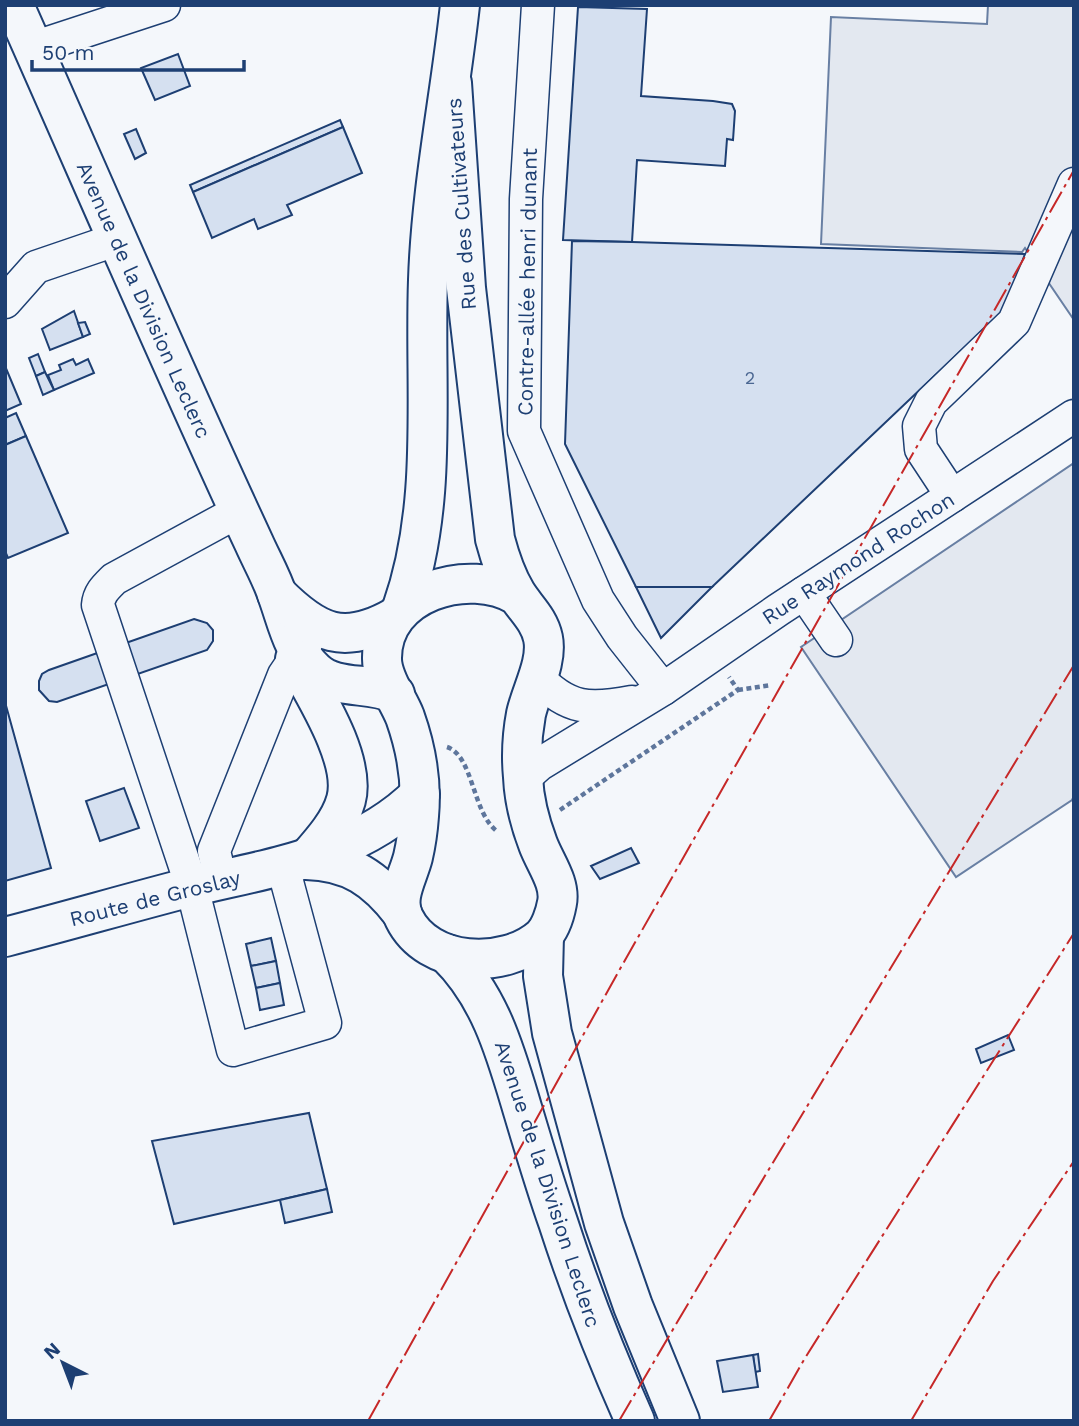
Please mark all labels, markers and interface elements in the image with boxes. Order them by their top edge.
scale bar [32,28,243,72]
text: 50 m [42,40,94,65]
street label: Rue des Cultivateurs [441,97,481,311]
street label: Contre-allée henri dunant [512,148,542,416]
street label: Avenue de la Division Leclerc [72,158,216,442]
house number: 2 [745,367,755,388]
street label: Rue Raymond Rochon [757,486,959,630]
street label: Route de Groslay [67,865,243,931]
street label: Avenue de la Division Leclerc [490,1037,606,1331]
north arrow [28,1328,98,1398]
text: N [39,1337,65,1364]

